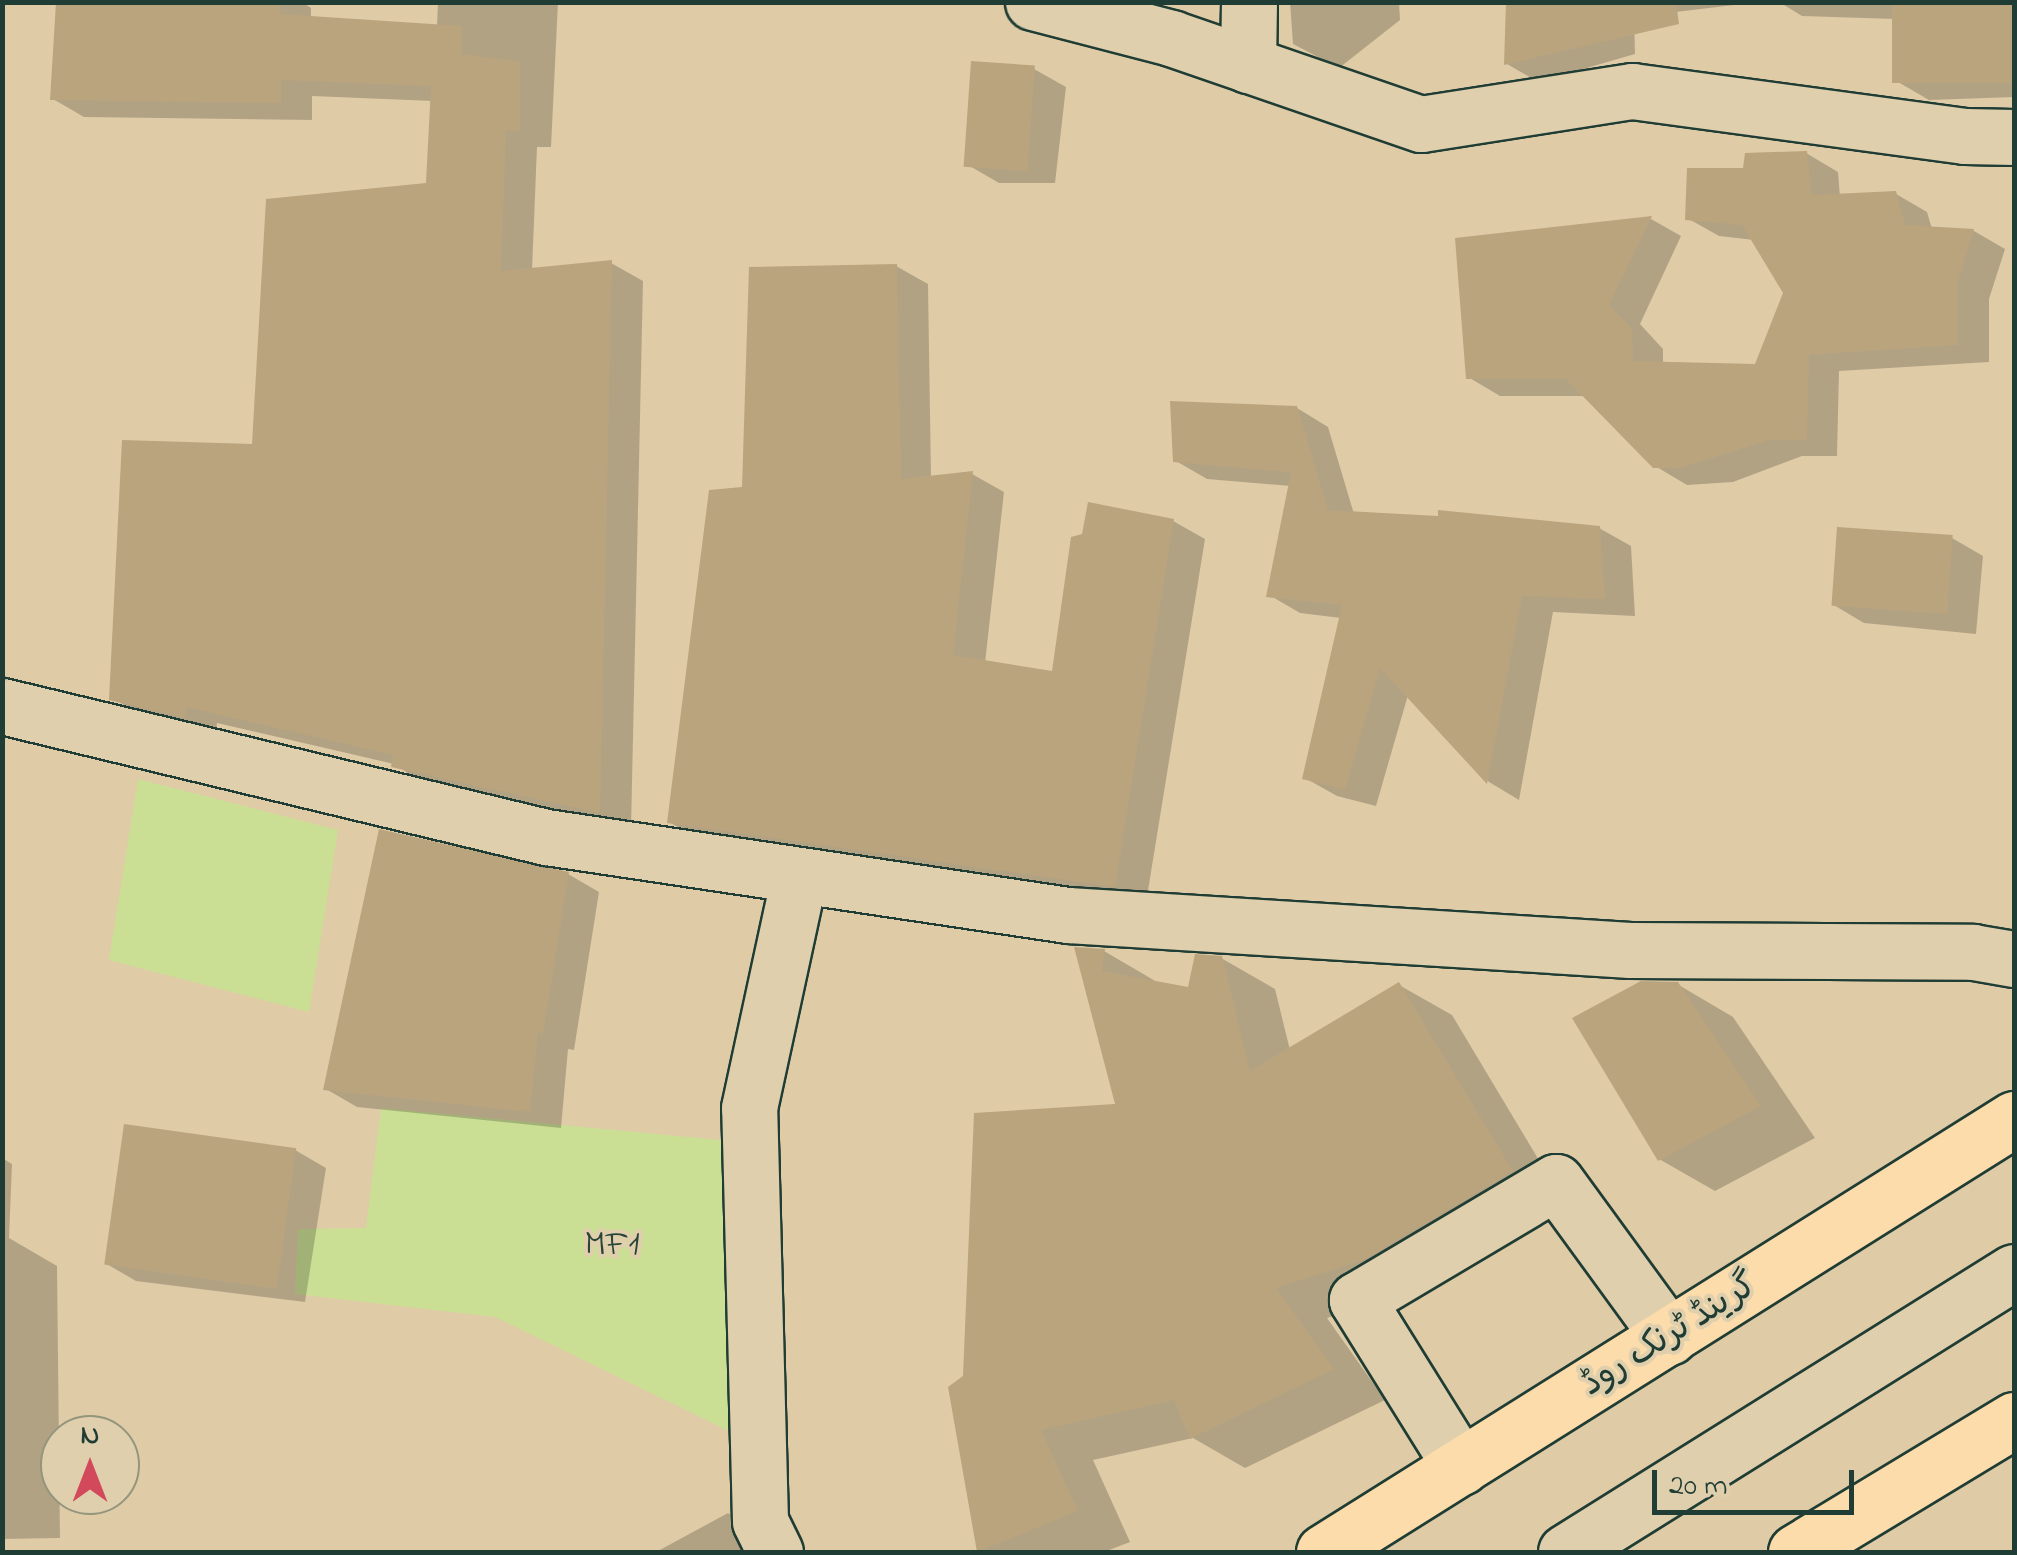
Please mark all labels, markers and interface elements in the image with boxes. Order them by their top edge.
park label: MF1 [584,1225,640,1267]
street label: گرینڈ ٹرنک روڈ [1574,1265,1766,1407]
north arrow [40,1415,140,1515]
text: N [81,1416,99,1457]
scale bar [1657,1450,1860,1512]
text: 20 m [1669,1465,1728,1509]

